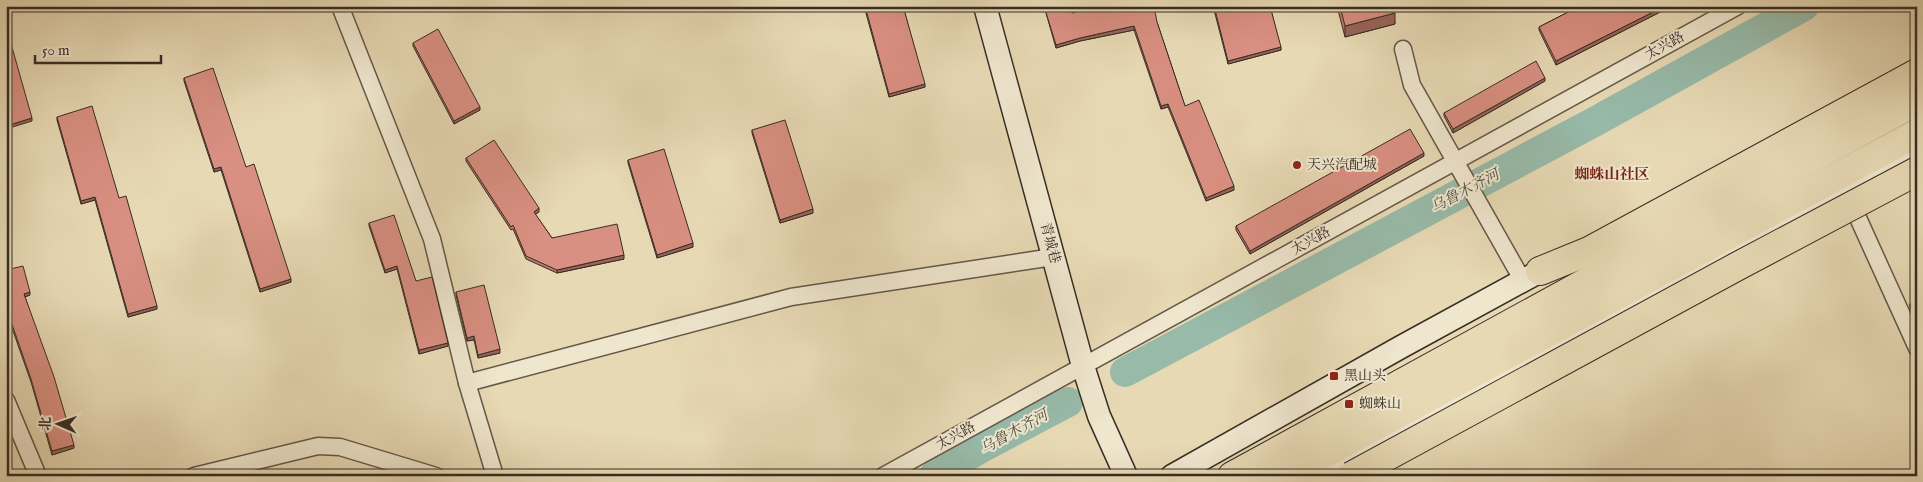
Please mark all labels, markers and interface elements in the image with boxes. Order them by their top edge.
street label: 太兴路 [1642,28,1688,64]
scale bar [35,32,161,64]
text: 50 m [42,41,70,60]
place label: 天兴汽配城 [1307,156,1377,174]
marker: 天兴汽配城 [1291,159,1303,171]
water label: 乌鲁木齐河 [1427,164,1505,217]
district label: 蜘蛛山社区 [1574,165,1650,184]
street label: 青城巷 [1036,220,1064,266]
street label: 太兴路 [1288,223,1334,259]
place label: 黑山头 [1344,367,1386,385]
marker: 黑山头 [1328,370,1340,382]
place label: 蜘蛛山 [1359,395,1401,413]
marker: 蜘蛛山 [1343,398,1355,410]
north arrow [32,400,82,450]
water label: 乌鲁木齐河 [977,404,1054,458]
text: 北 [37,416,55,431]
street label: 太兴路 [933,418,979,454]

